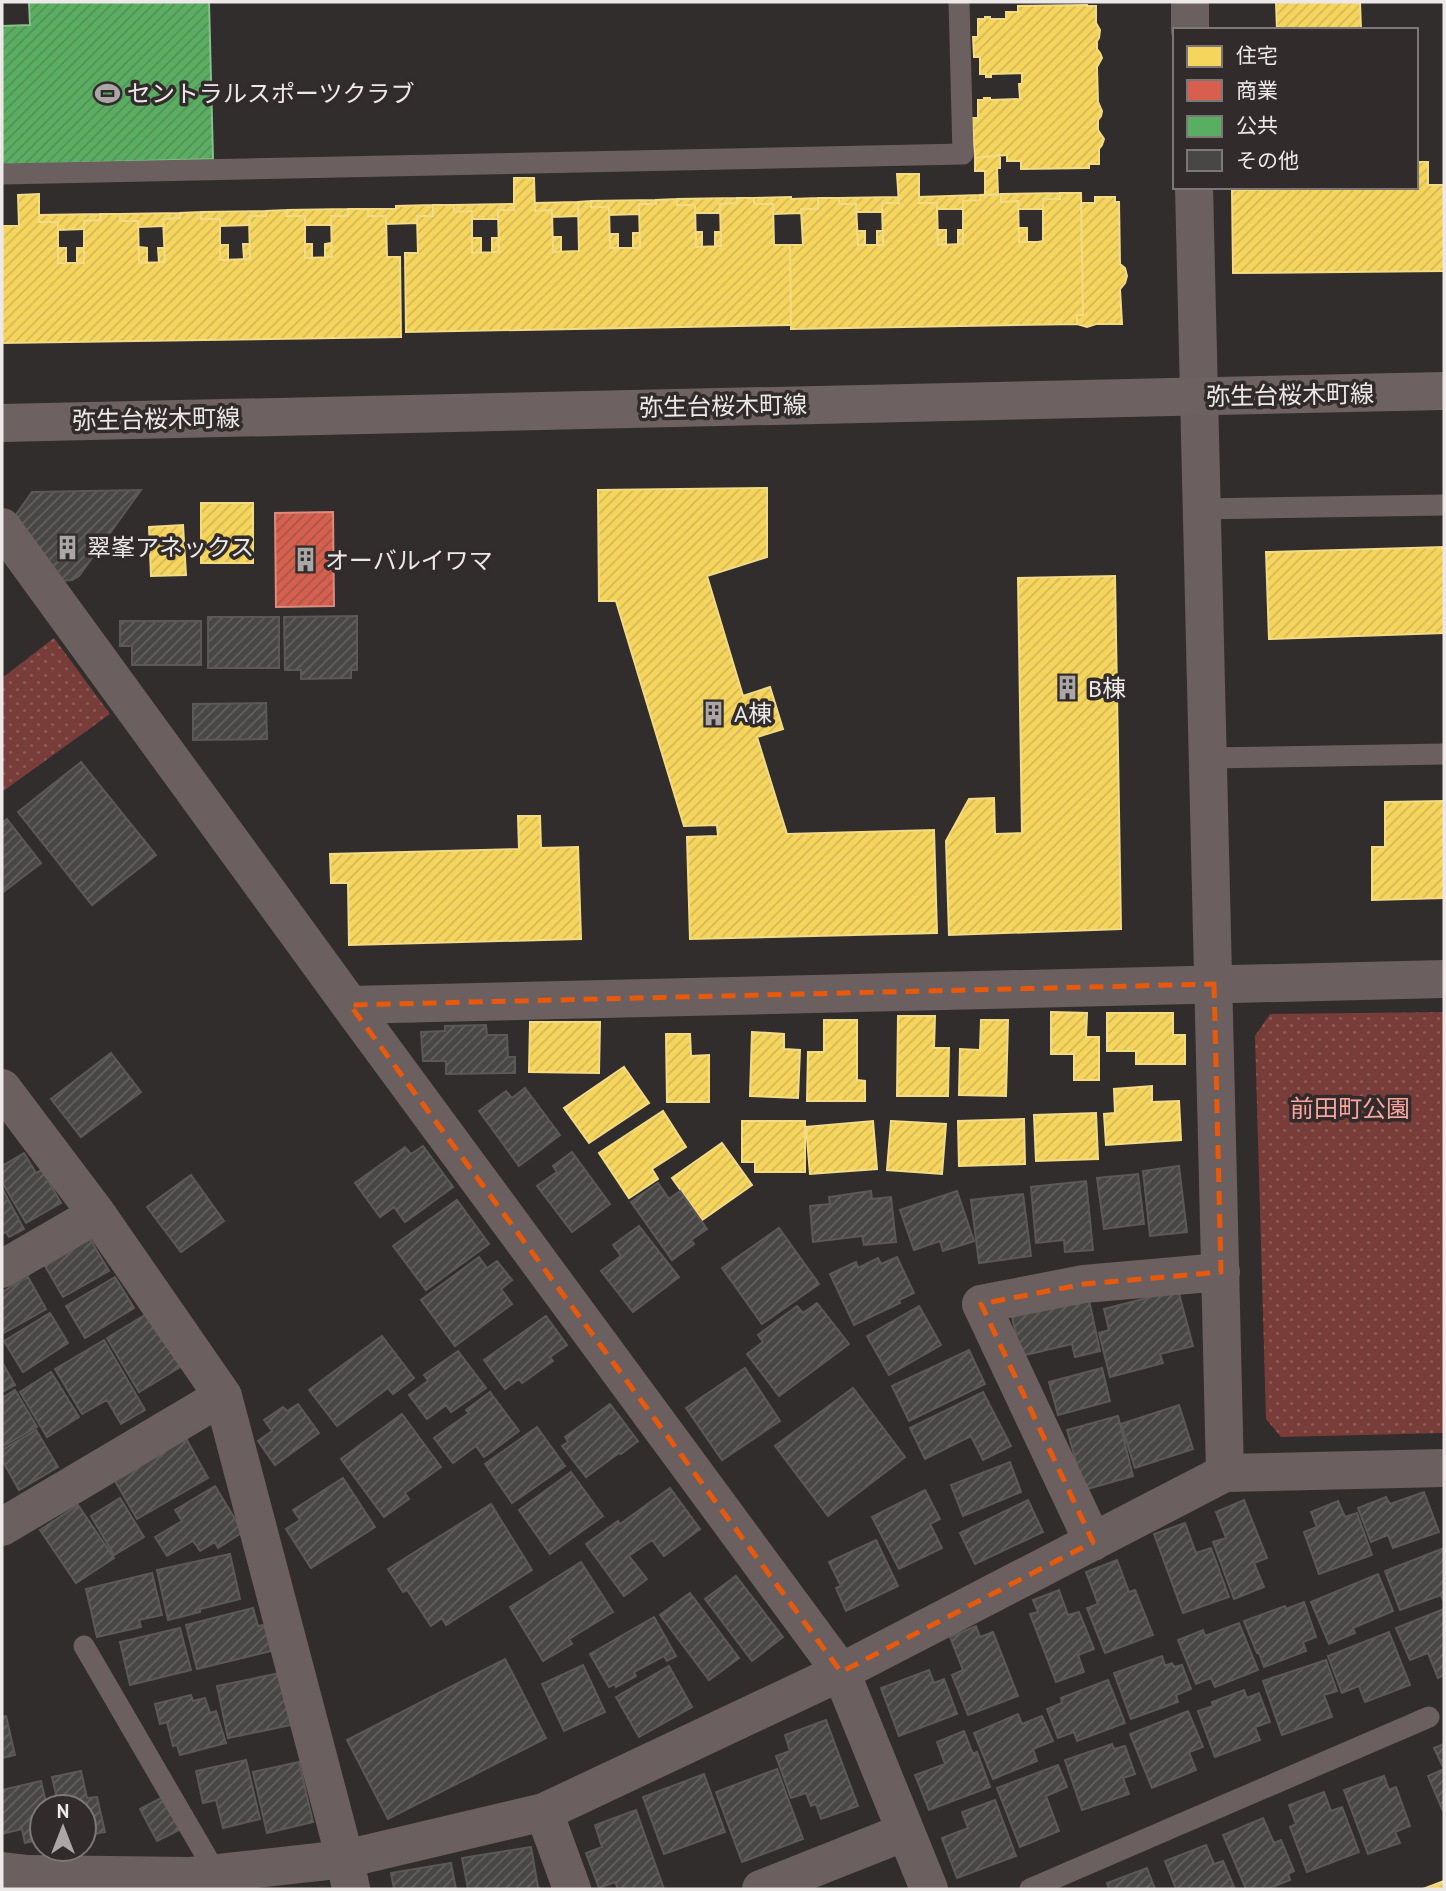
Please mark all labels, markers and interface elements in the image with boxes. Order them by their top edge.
legend [1173,28,1418,189]
text: 住宅 [1236,42,1278,69]
text: 商業 [1236,77,1278,104]
place label: セントラルスポーツクラブ [127,78,415,109]
sports icon: セントラルスポーツクラブ [93,79,121,107]
text: 公共 [1236,112,1278,139]
text: その他 [1236,147,1299,174]
street label: 弥生台桜木町線 [1206,378,1374,412]
street label: 弥生台桜木町線 [639,389,807,423]
street label: 弥生台桜木町線 [72,402,240,436]
place label: 翠峯アネックス [87,532,254,563]
building icon: 翠峯アネックス [53,533,81,561]
place label: オーバルイワマ [325,545,493,576]
building icon: オーバルイワマ [291,546,319,574]
place label: B棟 [1088,673,1126,704]
building icon: B棟 [1054,674,1082,702]
place label: A棟 [734,698,772,729]
building icon: A棟 [700,699,728,727]
park label: 前田町公園 [1290,1093,1410,1124]
north arrow [28,1793,98,1863]
text: N [57,1799,69,1823]

